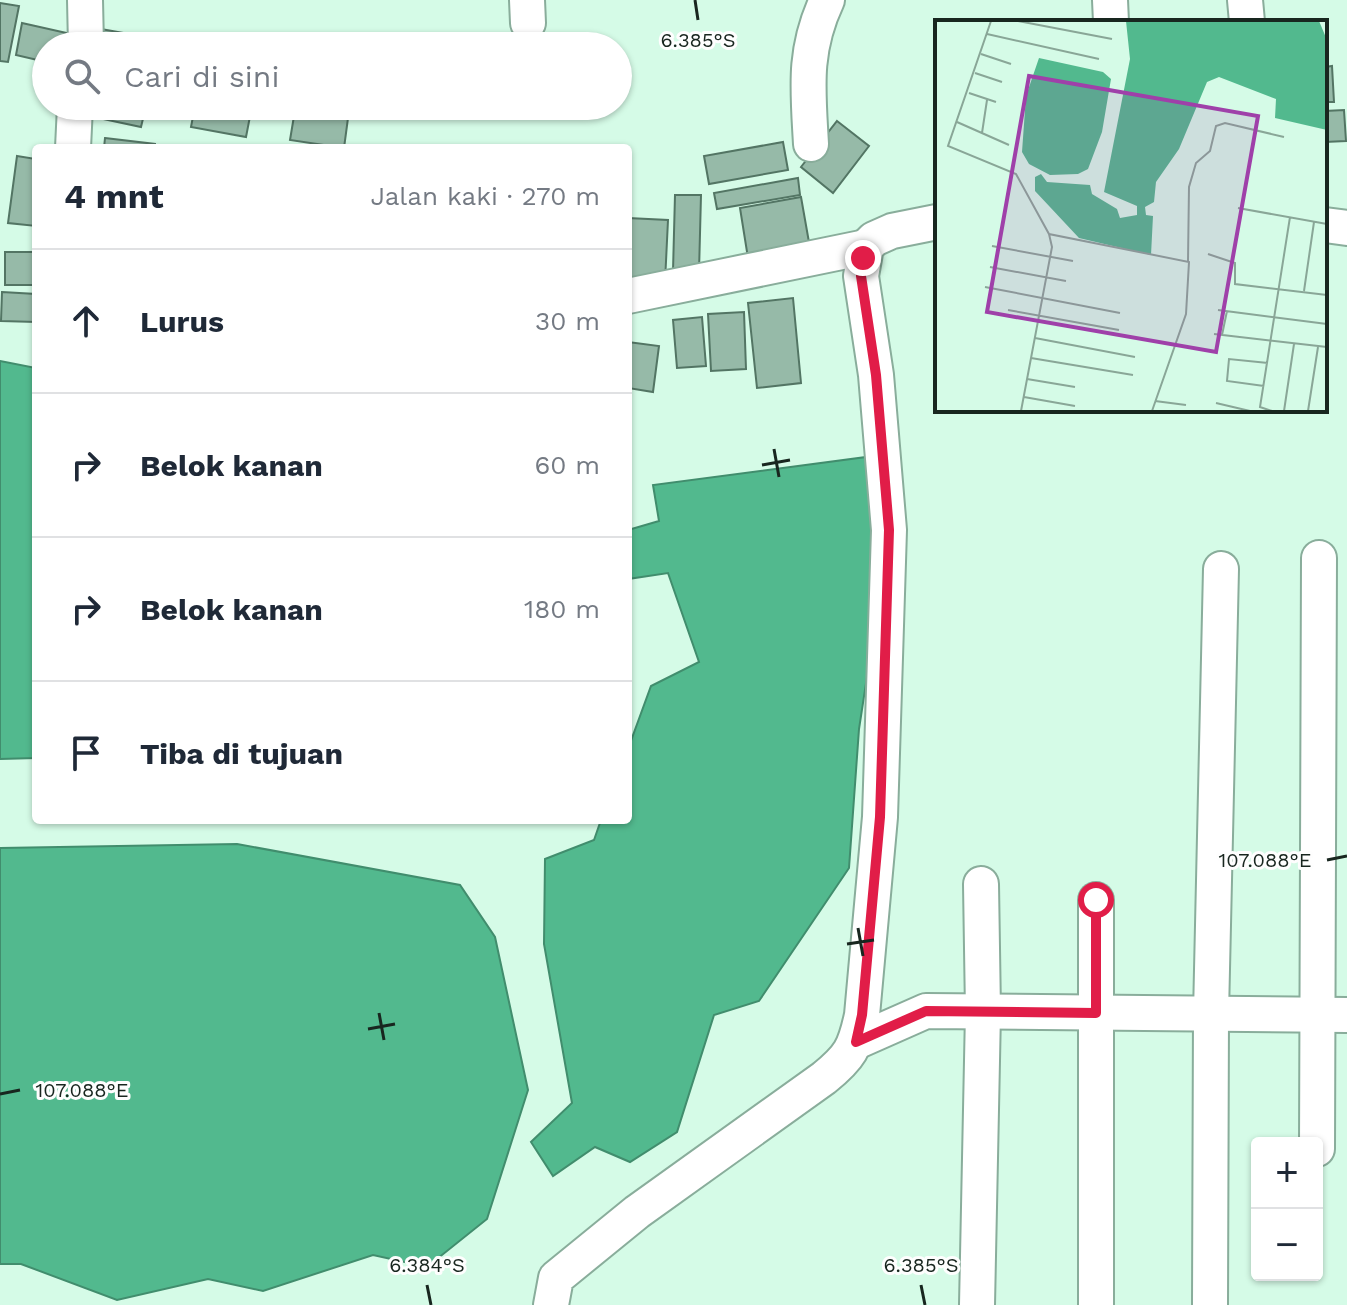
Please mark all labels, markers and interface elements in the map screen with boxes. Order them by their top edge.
inset map [935,20,1327,412]
text: 6.385°S [660,28,736,52]
search box [32,32,632,120]
icon: search [60,54,104,98]
text: Cari di sini [124,59,279,94]
text: 4 mnt [64,176,164,216]
text: Jalan kaki · 270 m [370,181,600,211]
route end [845,240,881,276]
icon: ahead [64,299,108,343]
text: Lurus [140,304,224,339]
text: 30 m [535,306,600,336]
icon: right [64,443,108,487]
text: Belok kanan [140,448,323,483]
text: 60 m [534,450,600,480]
icon: right [64,587,108,631]
text: Belok kanan [140,592,323,627]
text: 180 m [524,594,600,624]
icon: arrive [64,731,108,775]
text: Tiba di tujuan [140,736,343,771]
text: 107.088°E [1218,848,1312,872]
route start [1078,882,1114,918]
text: 107.088°E [35,1078,129,1102]
map controls [1251,1137,1323,1281]
button: + [1251,1137,1323,1209]
button: − [1251,1209,1323,1281]
text: 6.384°S [389,1253,465,1277]
text: 6.385°S [883,1253,959,1277]

